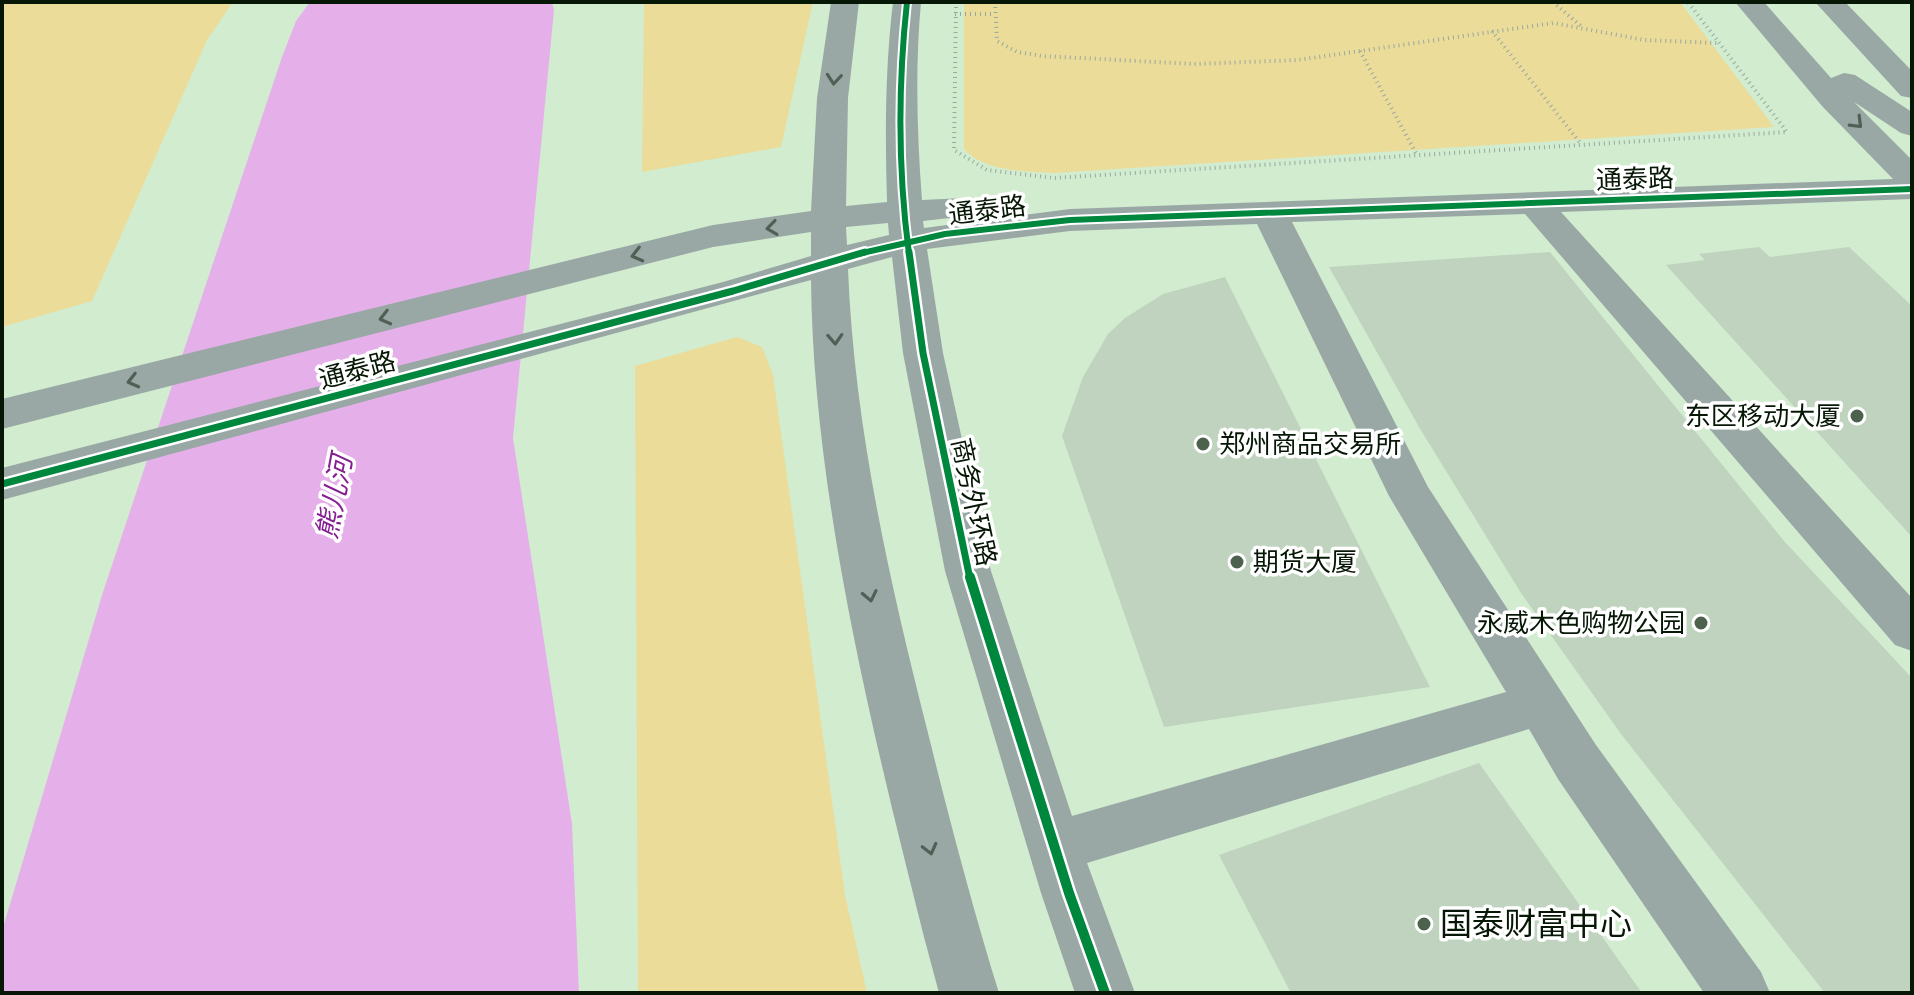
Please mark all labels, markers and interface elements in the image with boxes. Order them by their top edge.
one-way arrow [826,73,843,86]
one-way arrow [1848,114,1862,128]
street label: 通泰路 [1595,162,1675,195]
street label: 通泰路 [946,189,1028,230]
one-way arrow [765,219,779,236]
one-way arrow [631,246,644,263]
one-way arrow [378,309,392,326]
one-way arrow [826,333,843,346]
street label: 通泰路 [315,344,399,395]
one-way arrow [126,372,140,389]
place label: 东区移动大厦 [1685,400,1841,431]
marker: 东区移动大厦 [1848,407,1866,425]
place label: 郑州商品交易所 [1219,428,1401,459]
street label: 商务外环路 [946,435,1003,569]
marker: 郑州商品交易所 [1194,435,1212,453]
water label: 熊儿河 [309,448,360,541]
place label: 期货大厦 [1253,546,1357,577]
marker: 期货大厦 [1228,553,1246,571]
one-way arrow [861,589,878,603]
place label: 永威木色购物公园 [1477,607,1685,638]
marker: 永威木色购物公园 [1692,614,1710,632]
one-way arrow [921,842,938,856]
place label: 国泰财富中心 [1440,904,1632,943]
marker: 国泰财富中心 [1415,915,1433,933]

